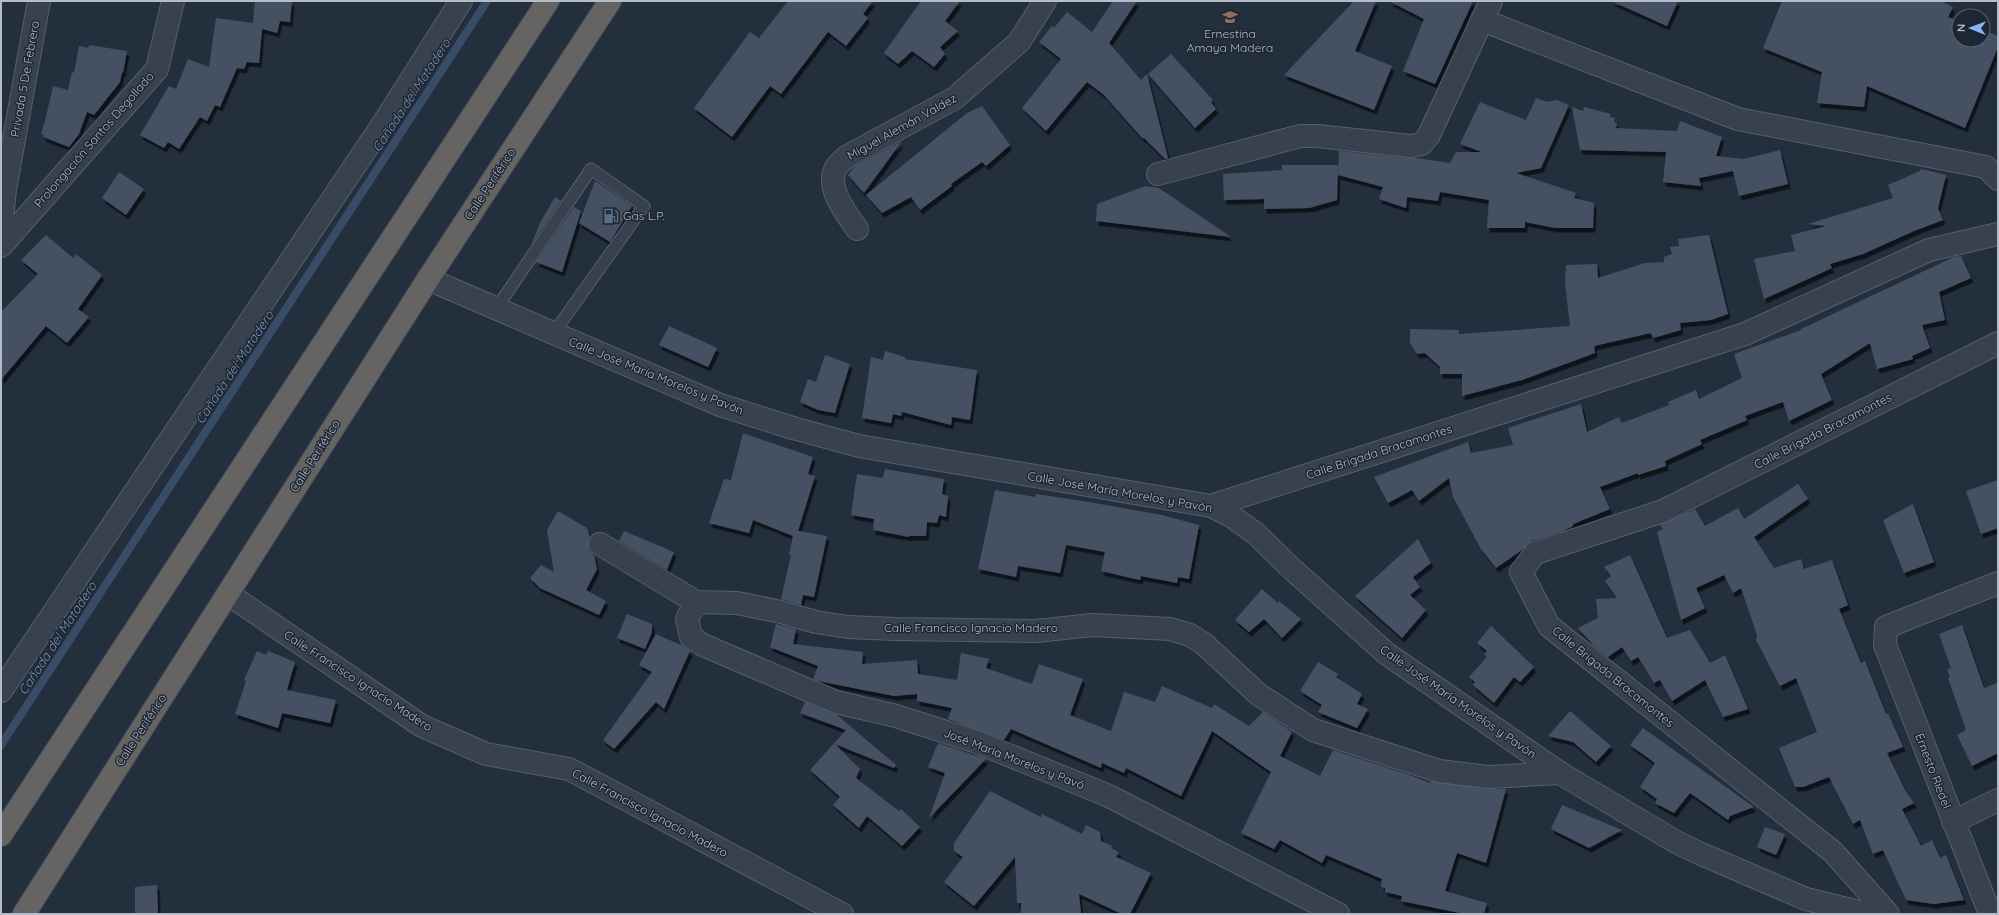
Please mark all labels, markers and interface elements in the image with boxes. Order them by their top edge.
school or university icon: Ernestina Amaya Madera [1221,8,1239,26]
north arrow [1951,8,1991,48]
street label: Privada 5 De Febrero [7,20,42,138]
text: N [1954,24,1968,32]
place label: Ernestina Amaya Madera [1187,26,1273,55]
water label: Cañada del Matadero [368,35,454,155]
street label: Prolongación Santos Degollado [31,69,157,211]
street label: Miguel Alemán Valdez [844,90,959,163]
street label: Calle Periférico [461,145,518,223]
fuel station icon: Gas L.P. [602,207,620,225]
place label: Gas L.P. [623,208,664,223]
water label: Cañada del Matadero [191,307,277,427]
street label: Calle José María Morelos y Pavón [567,334,746,418]
street label: Calle Brigada Bracamontes [1751,389,1895,472]
street label: Calle Periférico [286,417,343,495]
street label: Calle Brigada Bracamontes [1304,421,1454,482]
street label: Calle José María Morelos y Pavón [1027,468,1214,515]
water label: Cañada del Matadero [14,578,100,698]
street label: Calle Francisco Ignacio Madero [884,620,1058,635]
street label: Calle Brigada Bracamontes [1549,623,1678,731]
street label: Calle Francisco Ignacio Madero [281,627,435,734]
street label: Calle José María Morelos y Pavón [1377,642,1539,761]
street label: Calle Periférico [112,691,169,769]
street label: José María Morelos y Pavó [942,725,1087,792]
street label: Ernesto Riedel [1912,731,1955,811]
street label: Calle Francisco Ignacio Madero [570,765,731,860]

